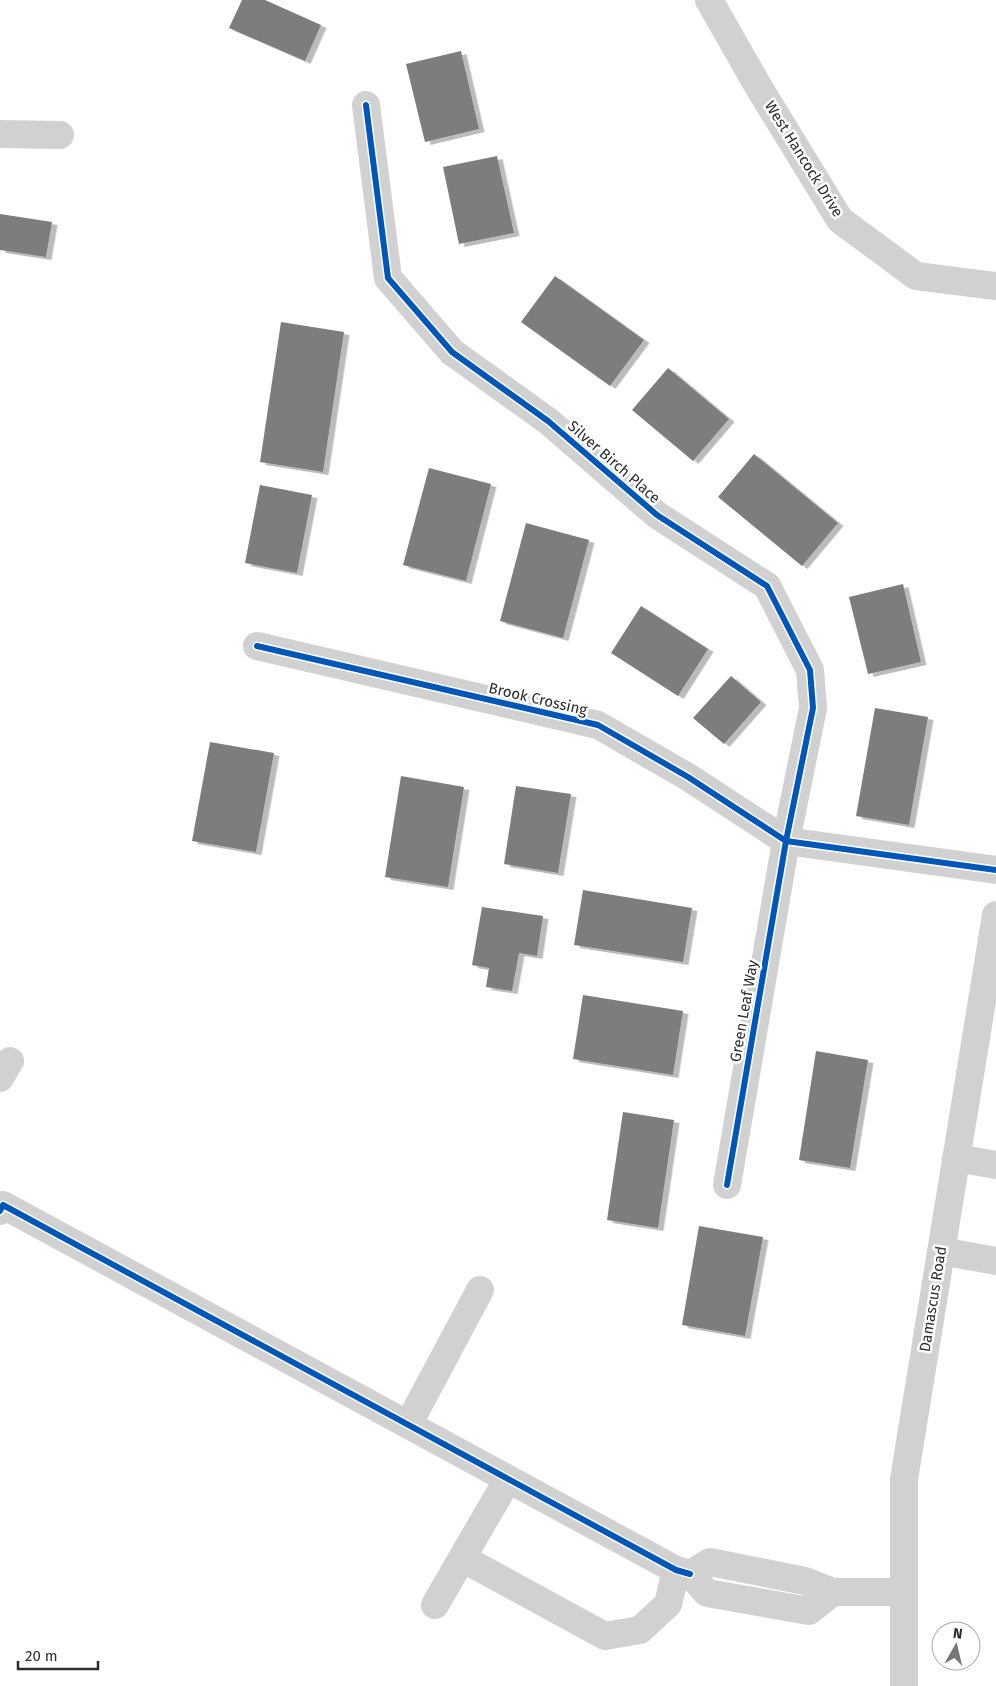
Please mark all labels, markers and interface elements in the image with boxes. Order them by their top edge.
street label: West Hancock Drive [761,98,847,220]
street label: Silver Birch Place [564,417,664,507]
street label: Brook Crossing [487,679,589,719]
street label: Green Leaf Way [726,958,762,1064]
street label: Damascus Road [916,1245,950,1353]
north arrow [931,1621,981,1671]
text: N [952,1625,964,1643]
scale bar [18,1638,98,1670]
text: 20 m [25,1647,58,1665]

